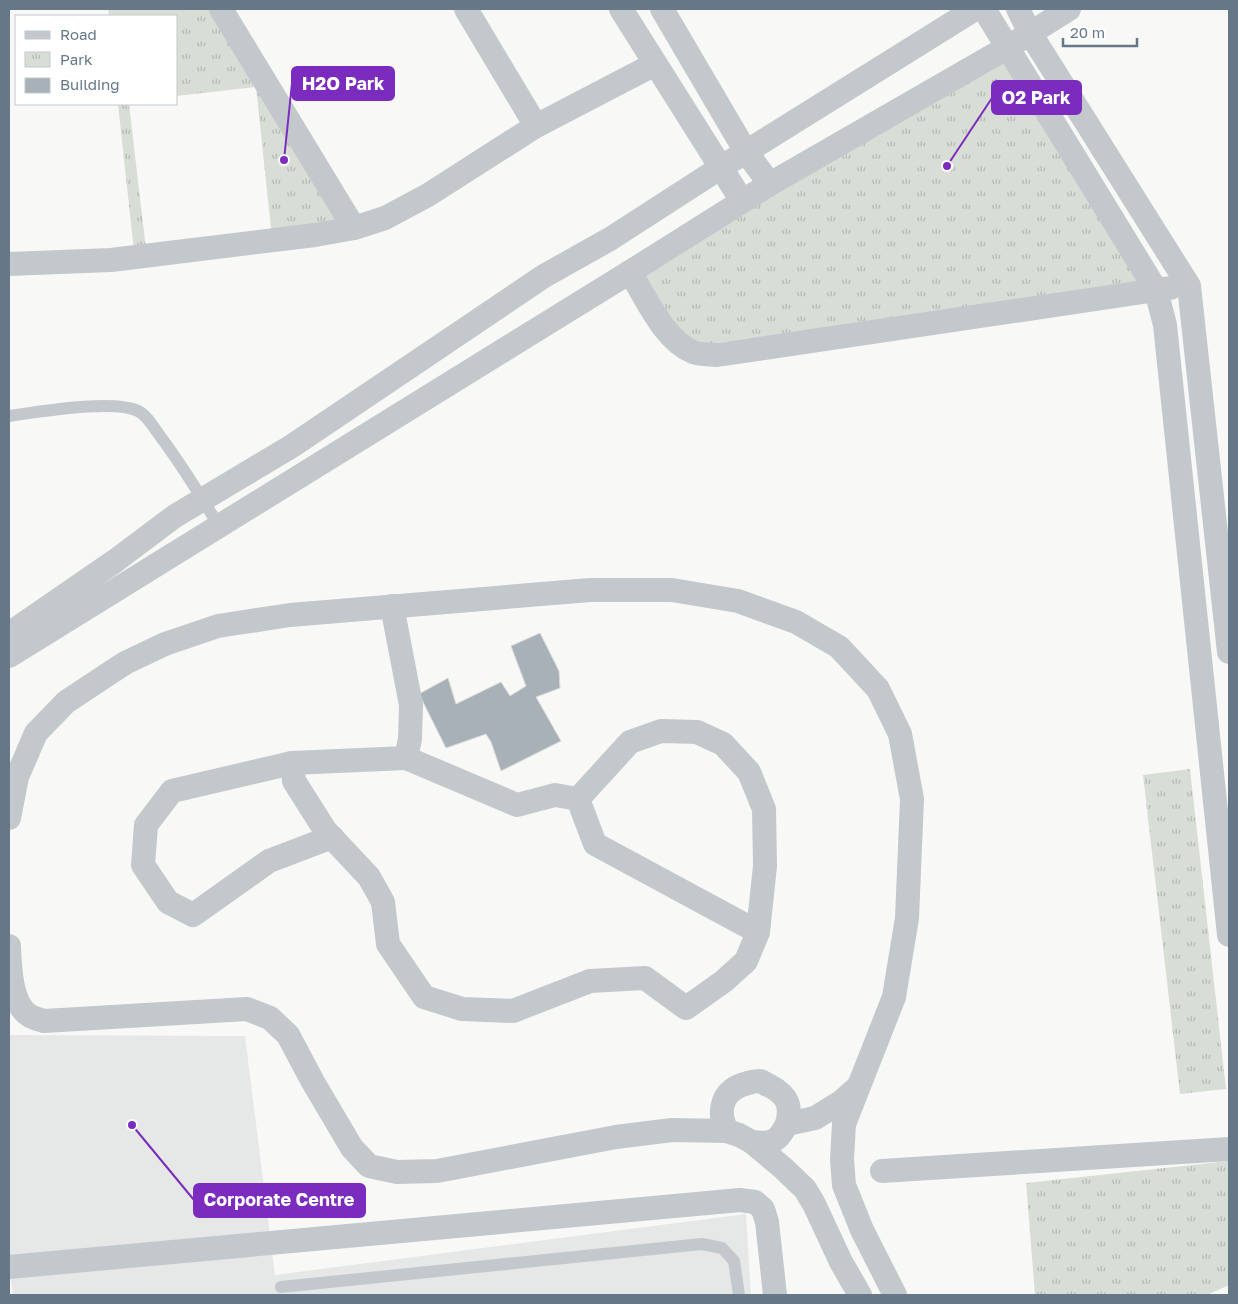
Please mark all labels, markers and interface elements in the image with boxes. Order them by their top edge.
legend [15,15,178,105]
scale bar [1063,15,1137,47]
text: 20 m [1070,23,1105,41]
text: Road [60,25,97,43]
text: Park [60,50,93,68]
callout: H2O Park [292,67,394,100]
text: H2O Park [302,72,385,94]
text: Building [60,75,120,93]
callout: O2 Park [992,81,1081,114]
text: O2 Park [1001,86,1071,108]
callout: Corporate Centre [194,1184,365,1217]
text: Corporate Centre [204,1188,355,1210]

